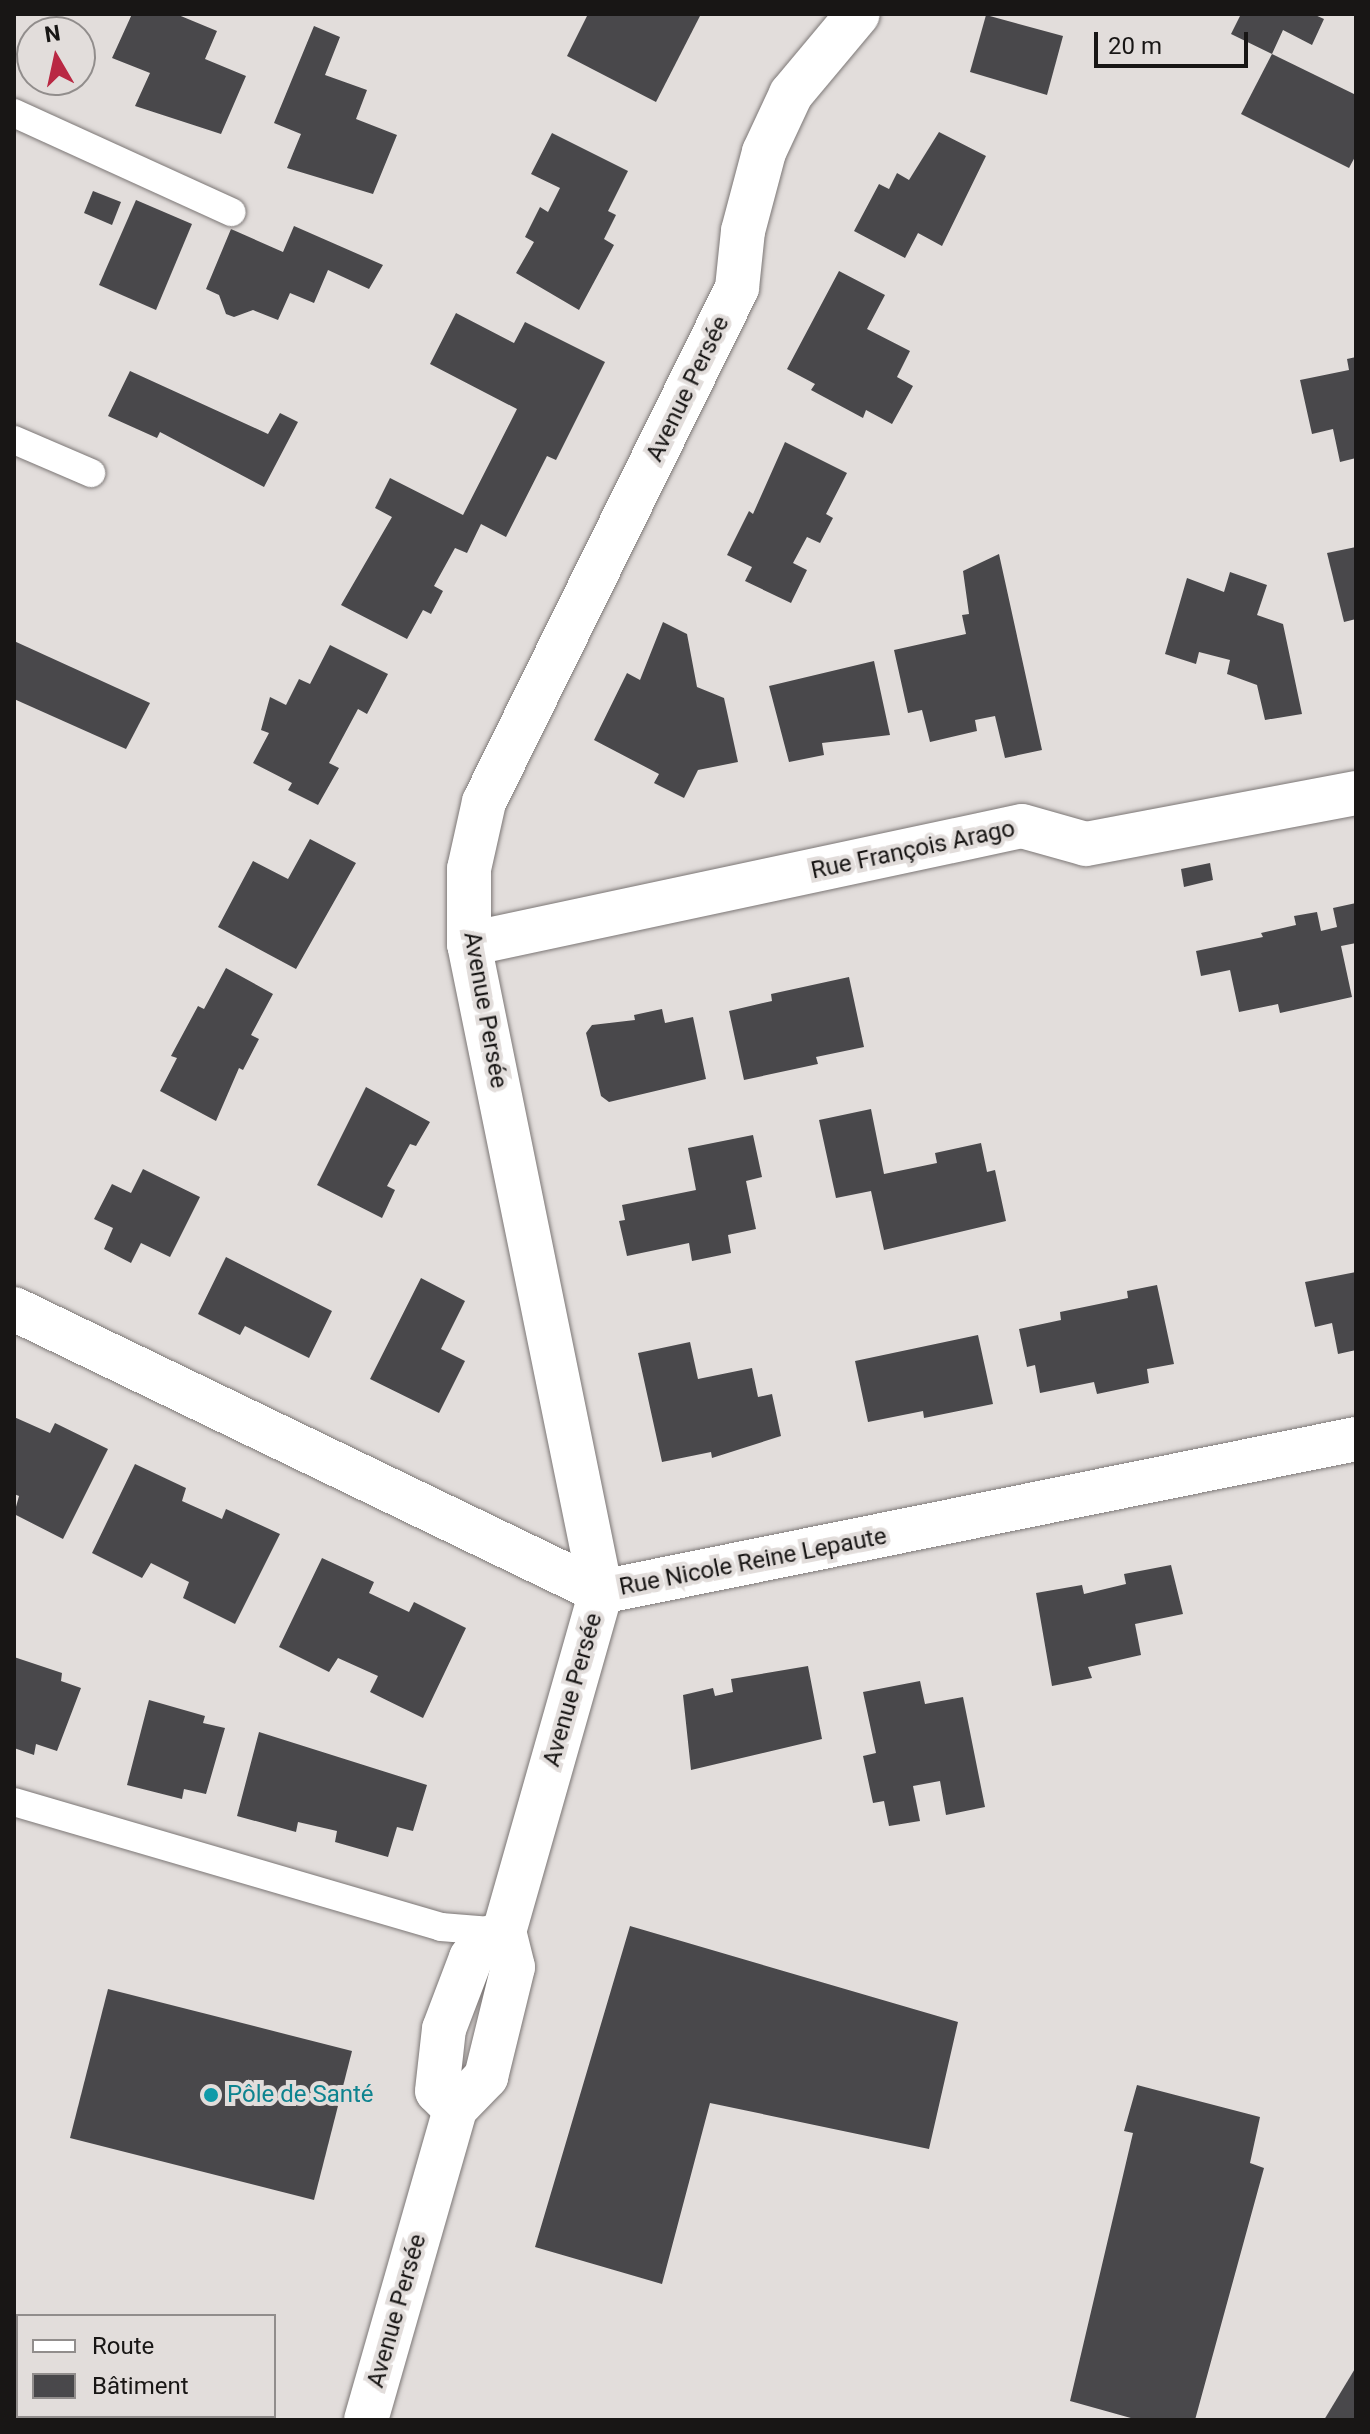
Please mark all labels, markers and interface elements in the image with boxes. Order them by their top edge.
north arrow [16,16,96,96]
scale bar [1098,16,1252,66]
text: N [43,20,62,47]
text: 20 m [1108,32,1162,60]
street label: Avenue Persée [640,312,736,466]
street label: Rue François Arago [808,814,1018,886]
street label: Avenue Persée [457,930,513,1090]
street label: Rue Nicole Reine Lepaute [617,1522,889,1602]
street label: Avenue Persée [537,1610,609,1770]
place label: Pôle de Santé [227,2081,374,2109]
marker: Pôle de Santé [202,2086,220,2104]
street label: Avenue Persée [361,2231,433,2391]
legend [16,2314,276,2418]
text: Route [92,2332,154,2360]
text: Bâtiment [92,2372,189,2400]

